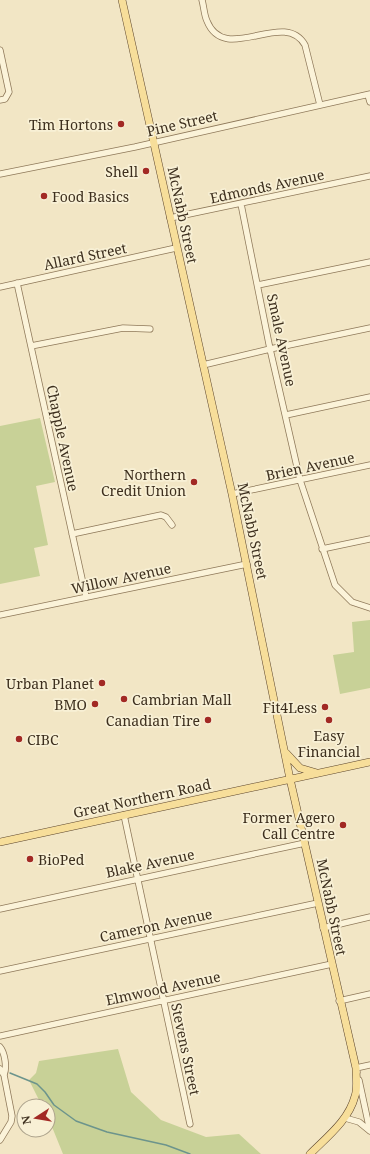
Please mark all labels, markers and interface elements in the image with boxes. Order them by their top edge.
street label: Pine Street [145,106,219,140]
place label: Tim Hortons [29,115,113,134]
marker: Tim Hortons [116,119,126,129]
place label: Shell [105,162,139,181]
street label: McNabb Street [163,165,203,265]
street label: Edmonds Avenue [208,165,326,207]
marker: Shell [141,166,151,176]
place label: Food Basics [52,187,129,206]
marker: Food Basics [39,191,49,201]
street label: Allard Street [42,238,128,274]
street label: Smale Avenue [263,292,301,388]
street label: Chapple Avenue [42,383,84,493]
street label: Brien Avenue [264,447,356,485]
place label: Northern Credit Union [101,465,186,500]
marker: Northern Credit Union [189,477,199,487]
street label: McNabb Street [233,481,273,581]
street label: Willow Avenue [69,558,173,598]
place label: Urban Planet [6,674,94,693]
marker: Urban Planet [97,678,107,688]
place label: Cambrian Mall [132,690,232,709]
marker: Cambrian Mall [119,694,129,704]
place label: BMO [54,695,87,714]
place label: Fit4Less [263,698,317,717]
marker: BMO [90,699,100,709]
marker: Fit4Less [320,702,330,712]
place label: Canadian Tire [106,711,200,730]
marker: Canadian Tire [203,715,213,725]
marker: Easy Financial [324,715,334,725]
place label: Easy Financial [298,726,361,761]
place label: CIBC [27,730,59,749]
marker: CIBC [14,734,24,744]
street label: Great Northern Road [71,774,213,822]
place label: Former Agero Call Centre [242,808,335,843]
marker: Former Agero Call Centre [338,820,348,830]
street label: Blake Avenue [104,844,196,882]
place label: BioPed [38,850,85,869]
marker: BioPed [25,854,35,864]
street label: McNabb Street [312,857,352,957]
street label: Cameron Avenue [98,904,214,946]
street label: Elmwood Avenue [104,967,222,1009]
street label: Stevens Street [167,1001,205,1097]
north arrow [16,1098,56,1138]
text: N [17,1114,34,1126]

